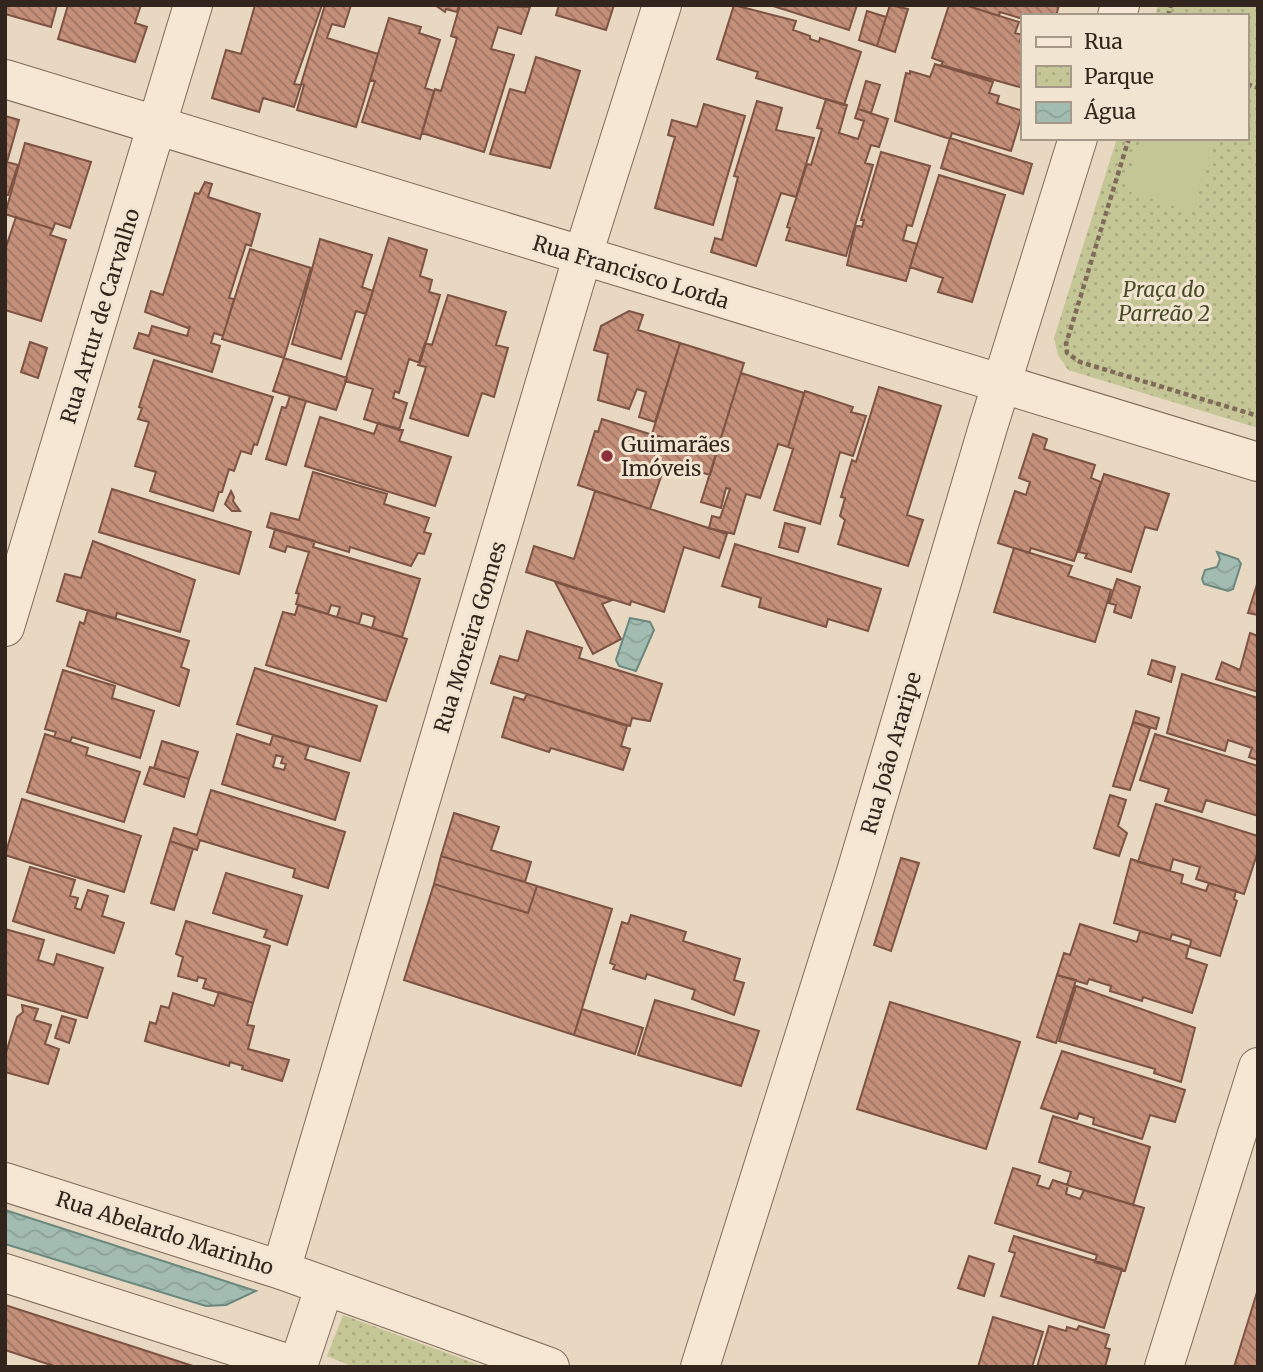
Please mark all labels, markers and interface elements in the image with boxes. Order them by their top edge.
legend [1021,14,1249,140]
text: Rua [1084,28,1123,55]
text: Parque [1084,63,1154,90]
text: Água [1083,97,1136,125]
street label: Rua Artur de Carvalho [54,205,146,427]
street label: Rua Francisco Lorda [530,229,732,315]
park label: Praça do Parreão 2 [1118,276,1210,327]
place label: Guimarães Imóveis [621,431,730,482]
marker: Guimarães Imóveis [599,448,615,464]
street label: Rua Moreira Gomes [428,538,512,736]
street label: Rua João Araripe [855,669,927,837]
street label: Rua Abelardo Marinho [53,1185,277,1281]

